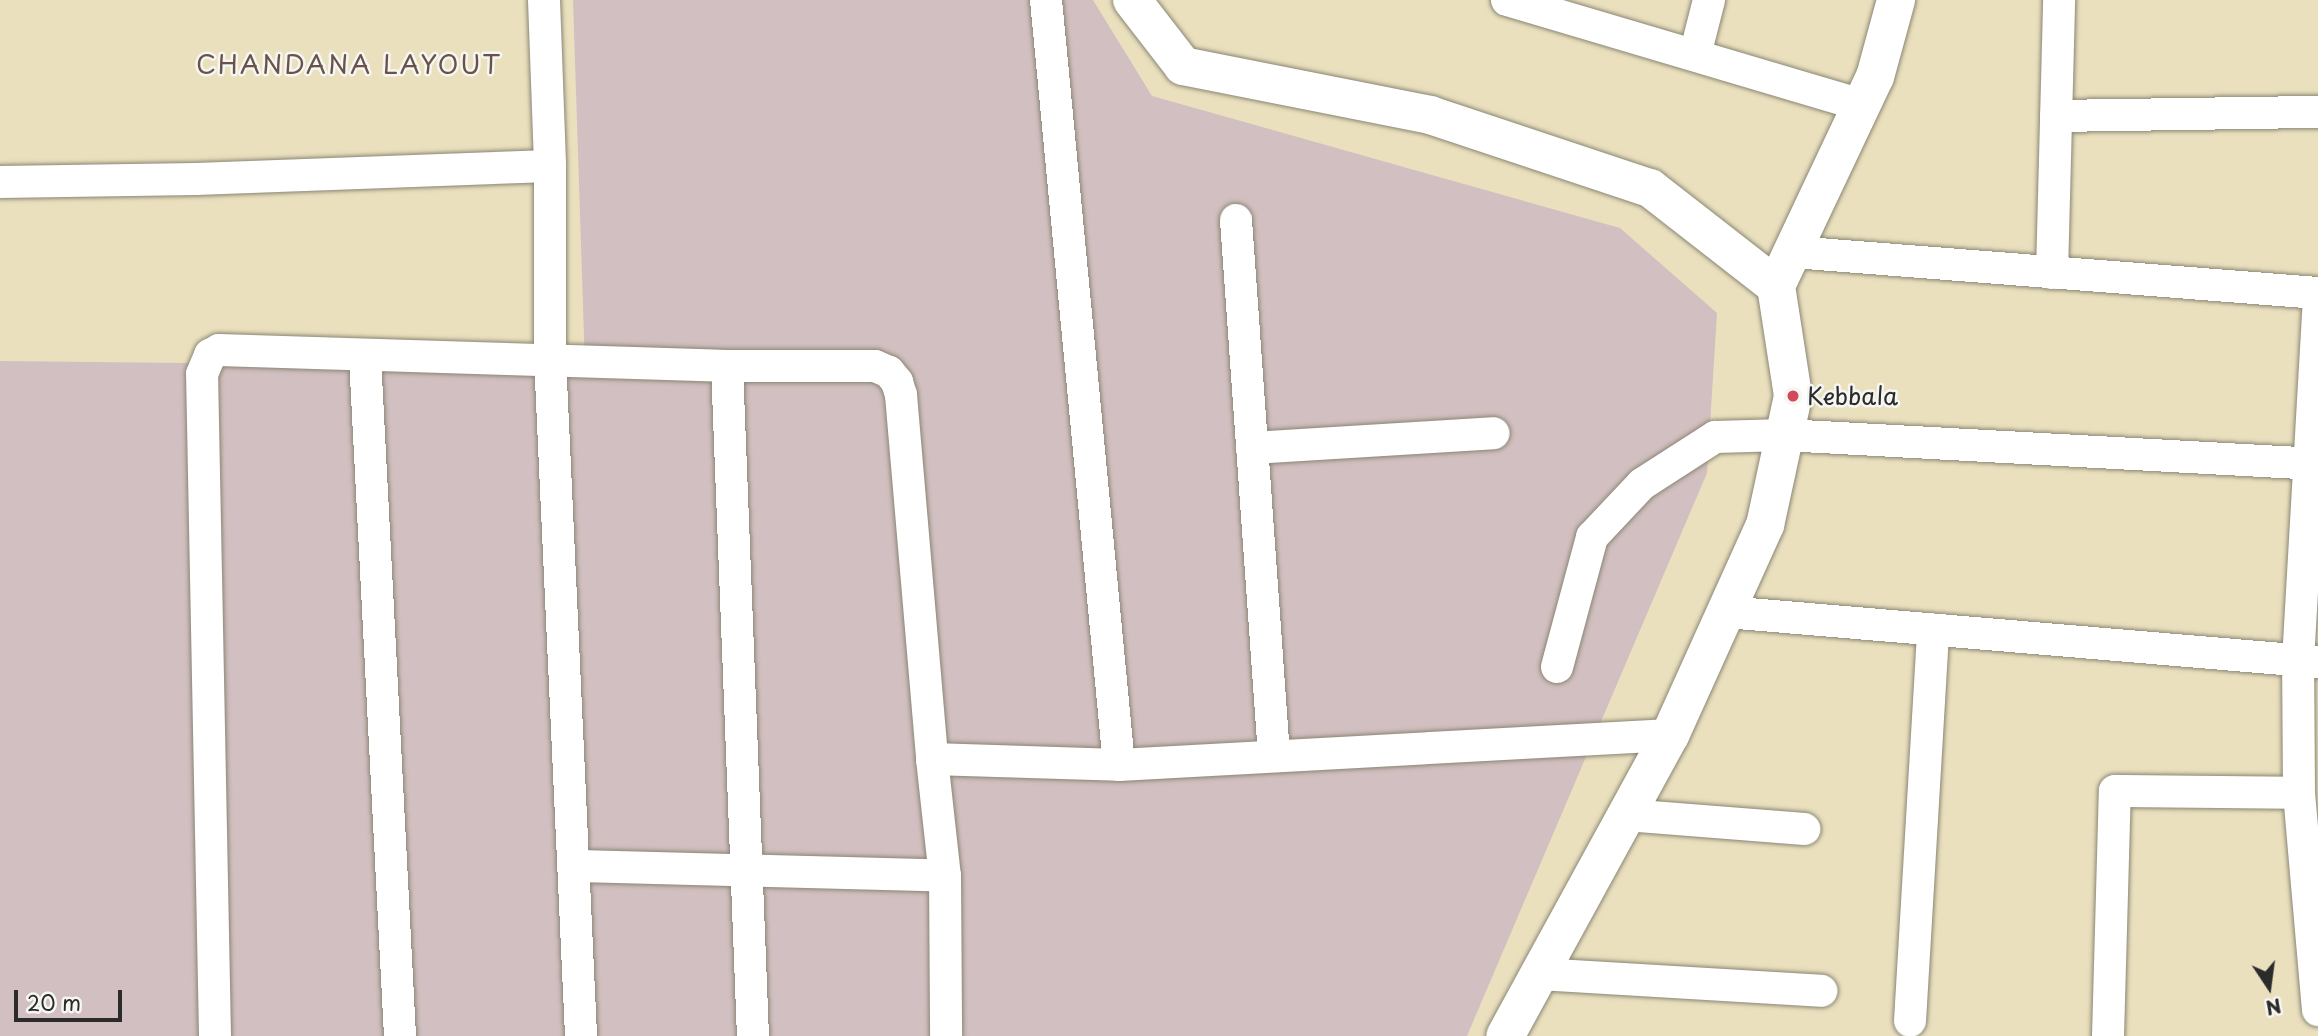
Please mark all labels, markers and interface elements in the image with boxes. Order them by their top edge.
district label: CHANDANA LAYOUT [197,48,501,80]
place label: Kebbala [1807,382,1898,410]
marker: Kebbala [1785,388,1801,404]
north arrow [2234,952,2304,1022]
scale bar [18,976,126,1020]
text: 20 m [27,986,81,1018]
text: N [2263,992,2284,1023]

